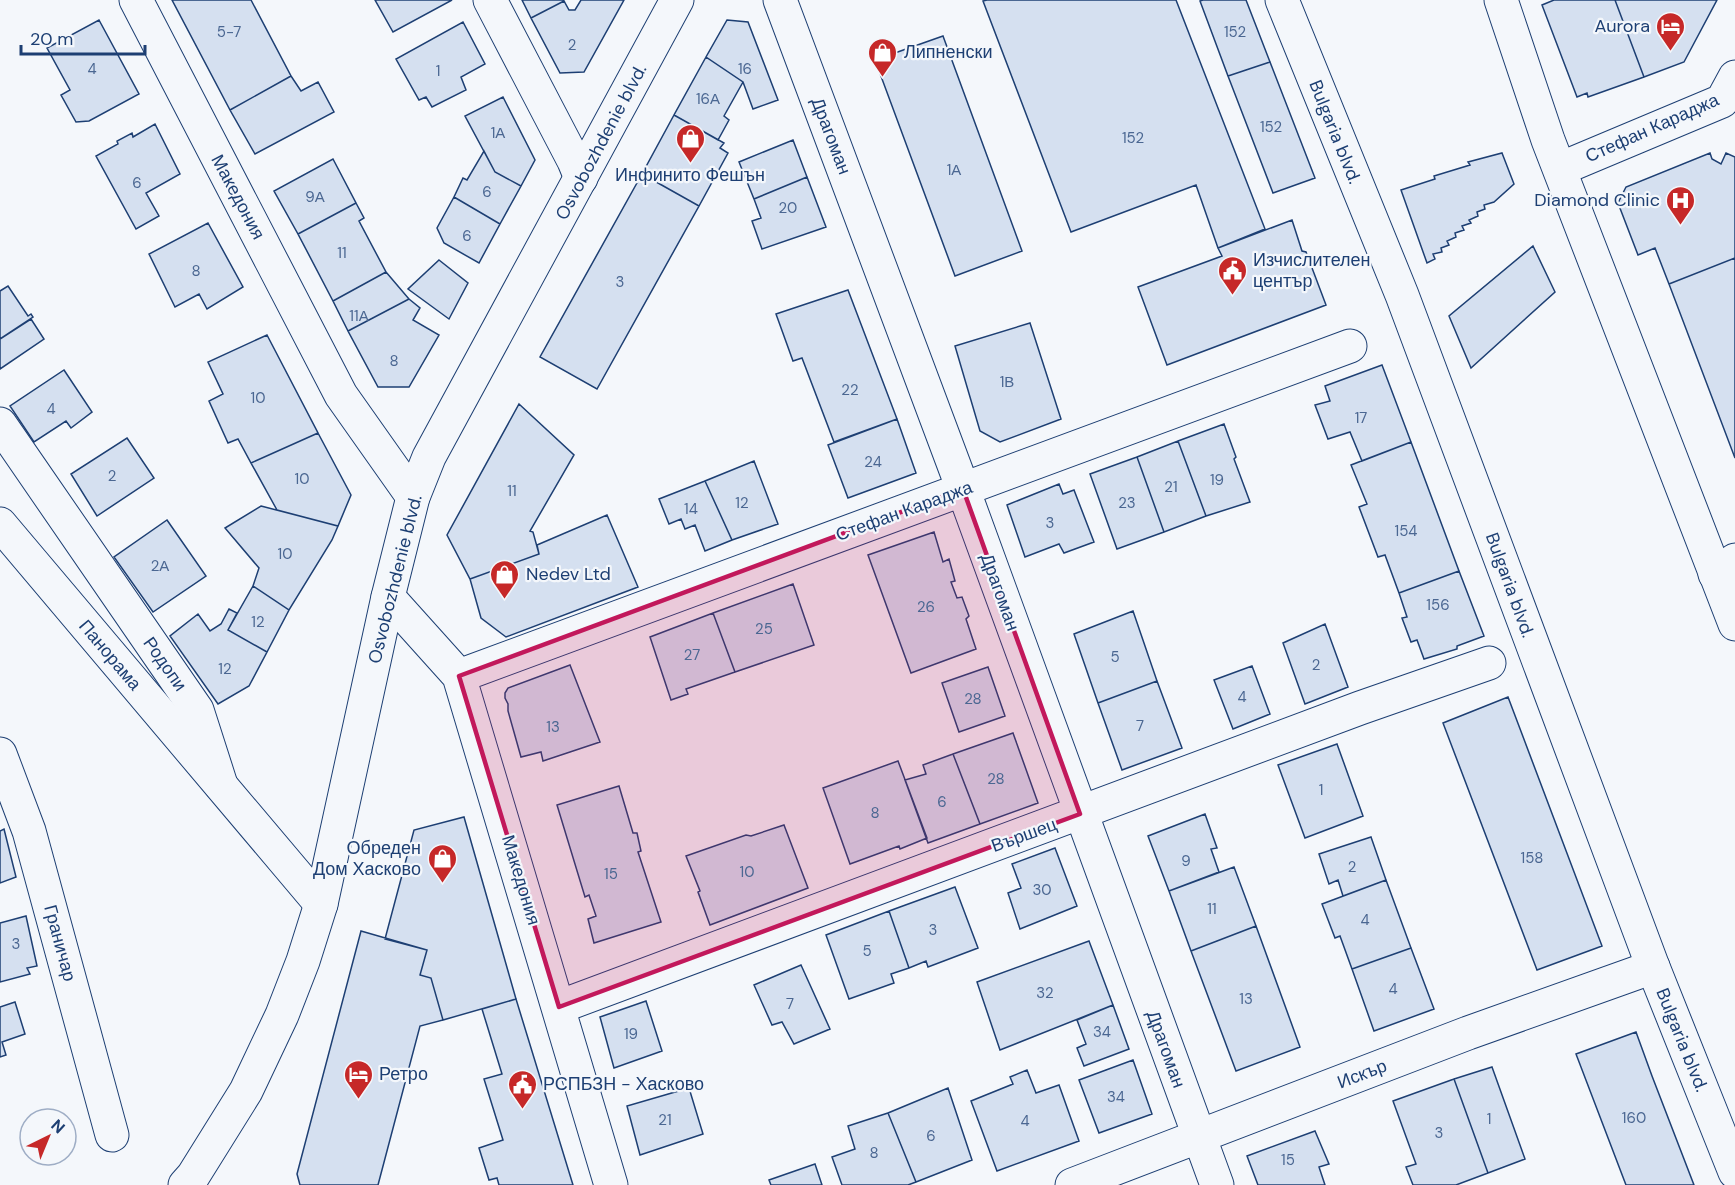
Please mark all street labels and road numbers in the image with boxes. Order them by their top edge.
street label: Osvobozhdenie blvd. [550,60,652,224]
street label: Bulgaria blvd. [1303,77,1367,187]
street label: Стефан Караджа [1581,87,1723,168]
street label: Драгоман [805,94,857,178]
street label: Македония [206,150,270,244]
street label: Стефан Караджа [832,475,977,547]
street label: Osvobozhdenie blvd. [362,492,428,666]
street label: Bulgaria blvd. [1480,529,1540,641]
street label: Драгоман [975,550,1025,634]
street label: Панорама [73,615,147,696]
street label: Родопи [138,632,192,696]
street label: Вършец [988,812,1060,858]
street label: Македония [496,832,546,928]
street label: Граничар [38,902,82,984]
street label: Bulgaria blvd. [1650,985,1714,1095]
street label: Драгоман [1141,1007,1191,1091]
street label: Искър [1334,1054,1390,1094]

